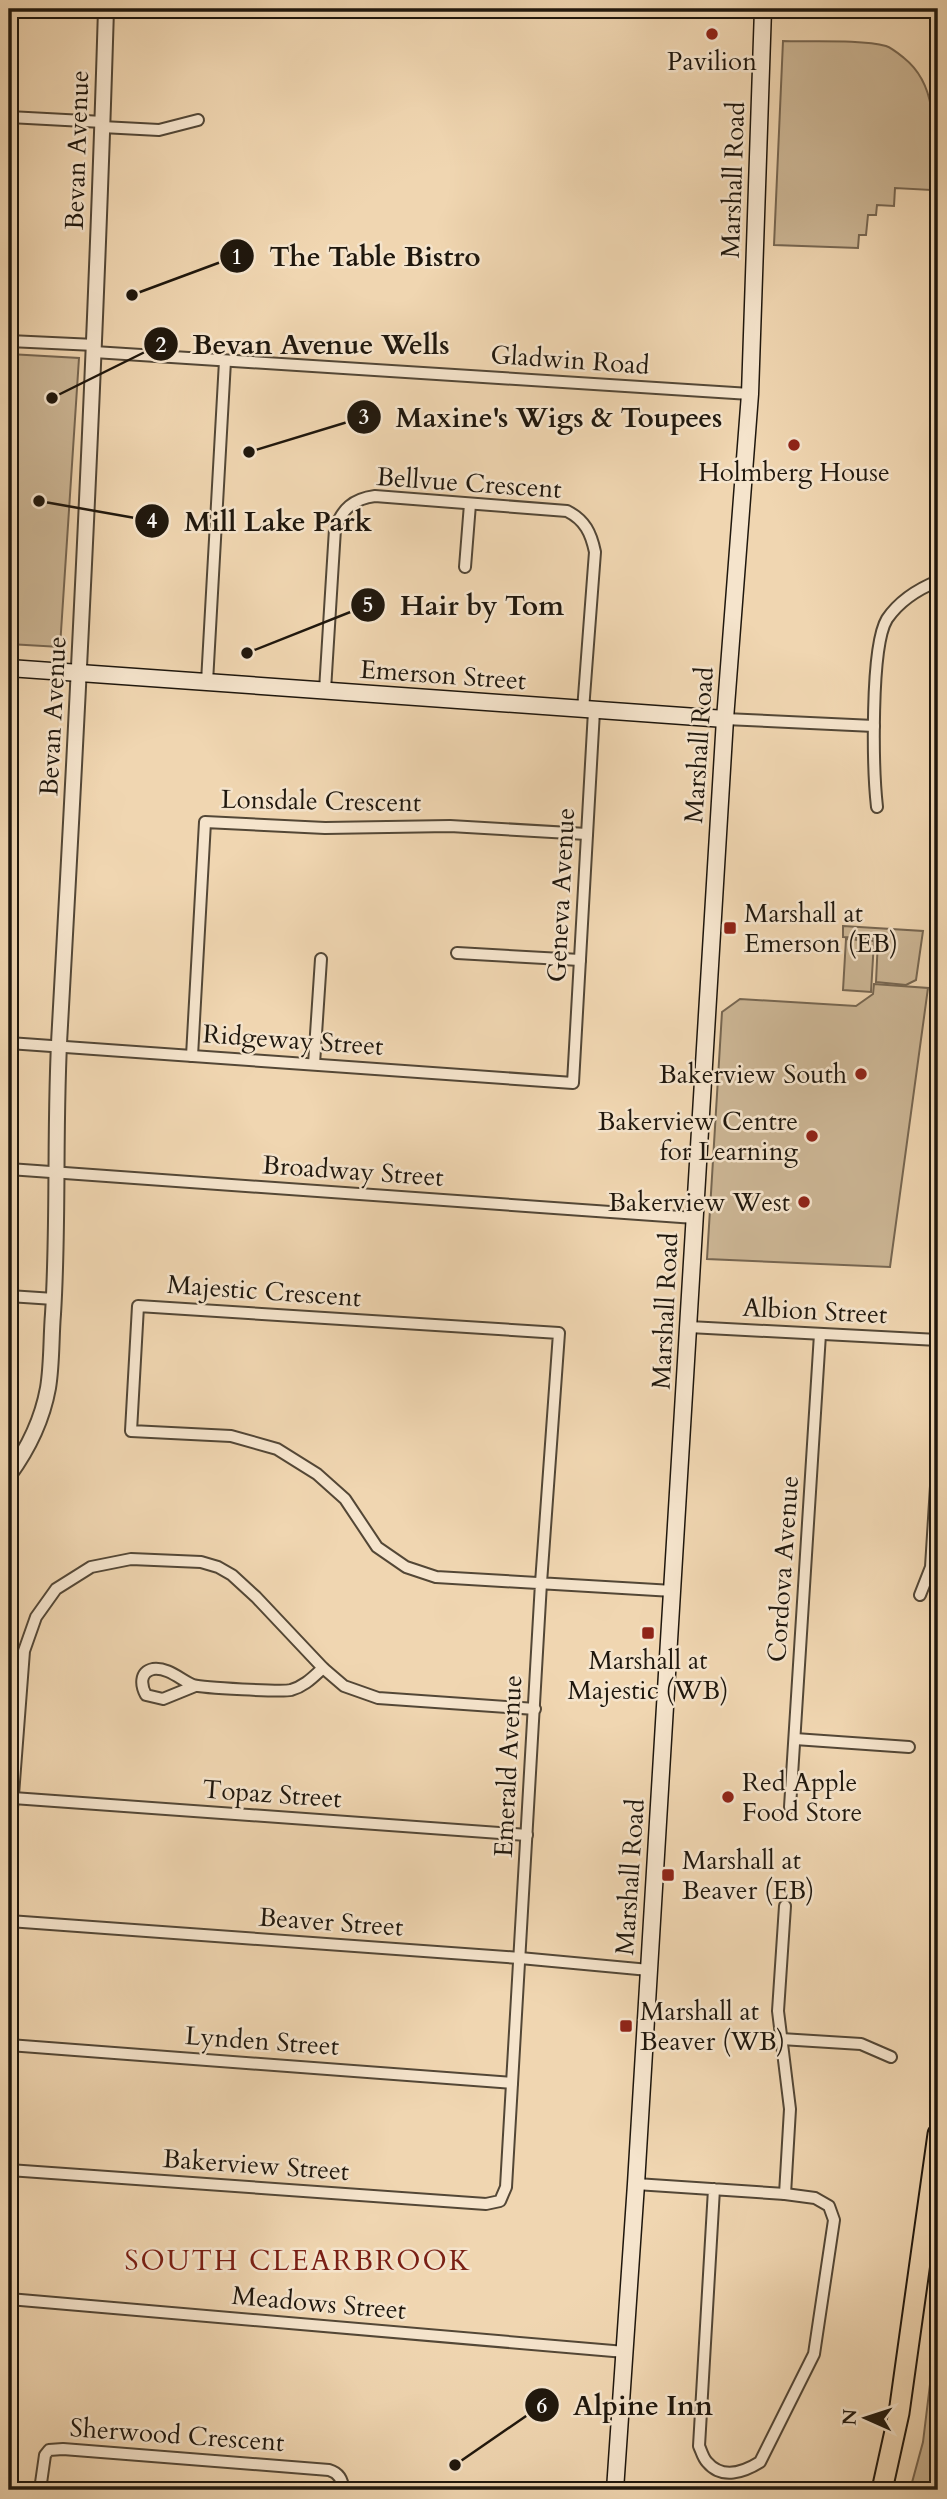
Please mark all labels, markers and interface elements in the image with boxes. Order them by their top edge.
marker: Pavilion [704,26,720,42]
place label: Pavilion [667,44,757,79]
street label: Bevan Avenue [57,69,97,231]
street label: Marshall Road [713,101,753,259]
callout: The Table Bistro [220,232,494,281]
text: The Table Bistro [269,238,481,276]
text: 1 [232,243,242,272]
callout: Bevan Avenue Wells [144,320,464,369]
text: Bevan Avenue Wells [192,326,450,364]
text: 2 [156,331,167,360]
street label: Gladwin Road [489,337,651,383]
callout: Maxine's Wigs & Toupees [347,392,737,441]
text: Maxine's Wigs & Toupees [396,399,722,437]
text: 3 [359,403,369,432]
marker: Holmberg House [786,437,802,453]
place label: Holmberg House [698,455,890,490]
street label: Bellvue Crescent [375,459,563,507]
callout: Mill Lake Park [135,496,386,545]
text: Mill Lake Park [184,503,373,541]
text: 4 [147,507,158,536]
callout: Hair by Tom [351,580,578,629]
text: Hair by Tom [400,587,564,625]
text: 5 [363,591,373,620]
street label: Bevan Avenue [31,635,75,797]
street label: Emerson Street [359,652,527,698]
street label: Marshall Road [676,665,722,824]
street label: Lonsdale Crescent [221,782,421,820]
street label: Geneva Avenue [539,807,583,983]
place label: Marshall at Emerson (EB) [744,896,898,961]
marker: Marshall at Emerson (EB) [722,920,738,936]
street label: Ridgeway Street [202,1016,384,1064]
place label: Bakerview South [659,1057,847,1092]
marker: Bakerview South [853,1066,869,1082]
place label: Bakerview Centre for Learning [598,1104,798,1169]
marker: Bakerview Centre for Learning [804,1128,820,1144]
street label: Broadway Street [261,1147,445,1195]
place label: Bakerview West [608,1185,790,1220]
marker: Bakerview West [796,1194,812,1210]
street label: Marshall Road [643,1232,687,1390]
street label: Majestic Crescent [166,1267,362,1315]
street label: Albion Street [742,1290,888,1332]
street label: Cordova Avenue [759,1475,807,1663]
marker: Marshall at Majestic (WB) [640,1625,656,1641]
place label: Marshall at Majestic (WB) [568,1643,728,1708]
street label: Emerald Avenue [486,1674,530,1858]
place label: Red Apple Food Store [742,1765,862,1830]
street label: Topaz Street [201,1772,343,1816]
marker: Red Apple Food Store [720,1789,736,1805]
street label: Marshall Road [607,1797,653,1956]
place label: Marshall at Beaver (EB) [682,1843,814,1908]
marker: Marshall at Beaver (EB) [660,1867,676,1883]
street label: Beaver Street [258,1899,404,1945]
place label: Marshall at Beaver (WB) [640,1994,785,2059]
street label: Lynden Street [184,2018,340,2064]
marker: Marshall at Beaver (WB) [618,2018,634,2034]
street label: Bakerview Street [162,2141,350,2189]
district label: SOUTH CLEARBROOK [124,2242,472,2280]
street label: Meadows Street [231,2278,407,2328]
callout: Alpine Inn [524,2381,727,2430]
north arrow [832,2384,902,2454]
text: Alpine Inn [573,2387,713,2425]
text: 6 [537,2392,548,2421]
text: N [837,2408,863,2426]
street label: Sherwood Crescent [69,2410,285,2460]

